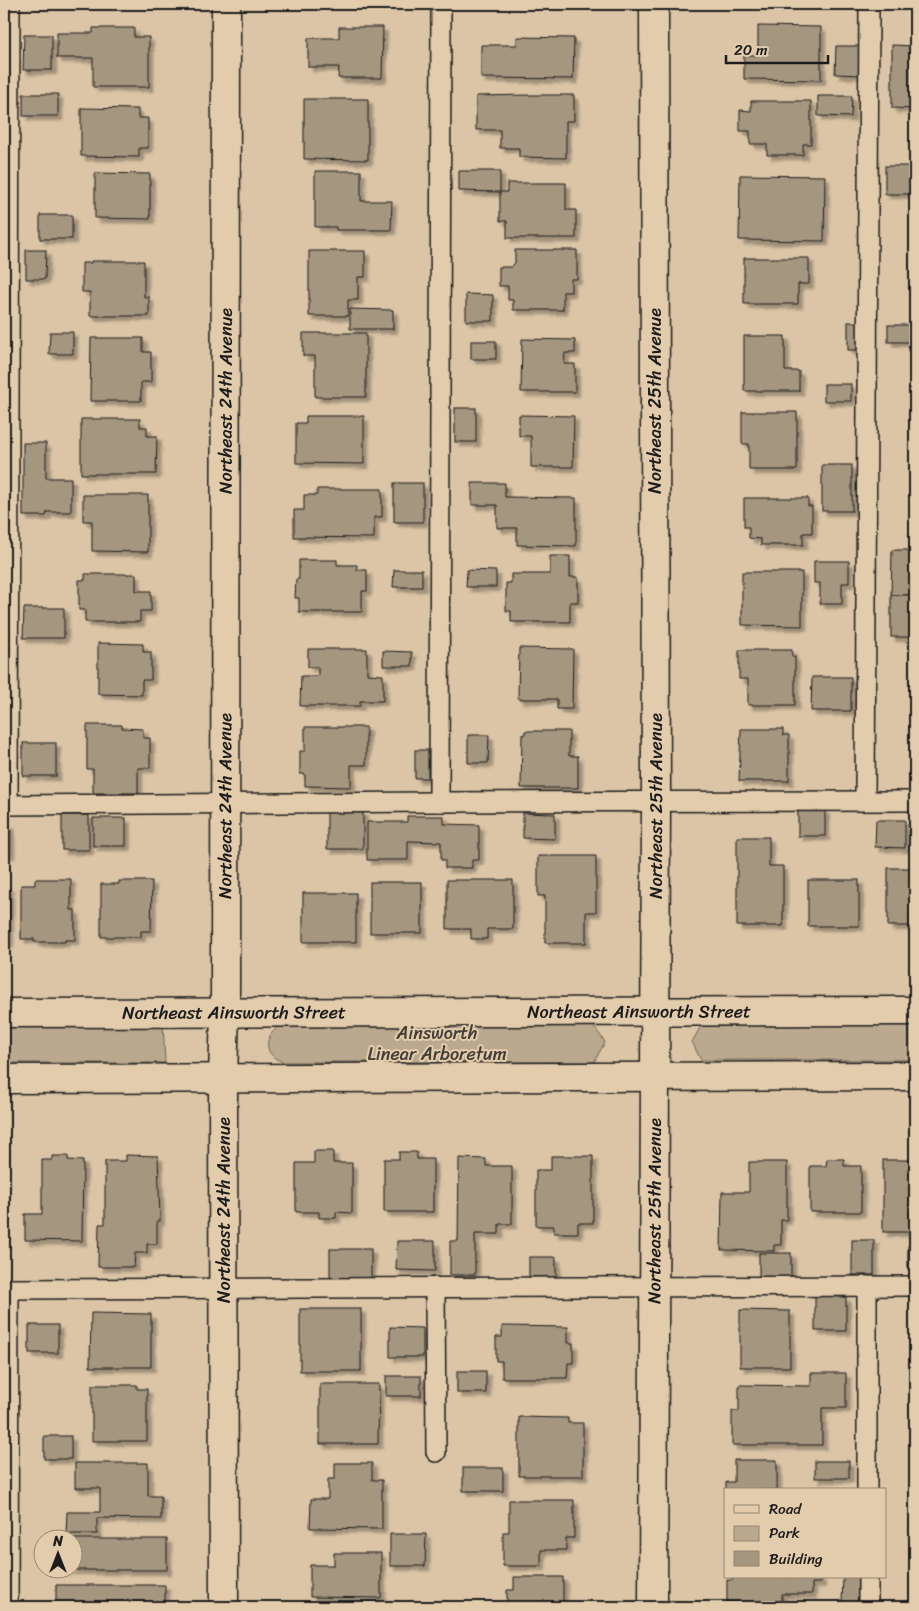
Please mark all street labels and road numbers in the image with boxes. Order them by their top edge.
street label: Northeast 24th Avenue [210,308,242,494]
street label: Northeast 25th Avenue [639,308,671,494]
street label: Northeast 24th Avenue [209,713,241,899]
street label: Northeast 25th Avenue [640,713,672,899]
street label: Northeast Ainsworth Street [527,995,751,1028]
street label: Northeast Ainsworth Street [122,996,346,1029]
street label: Northeast 24th Avenue [208,1117,240,1303]
street label: Northeast 25th Avenue [638,1118,671,1304]

